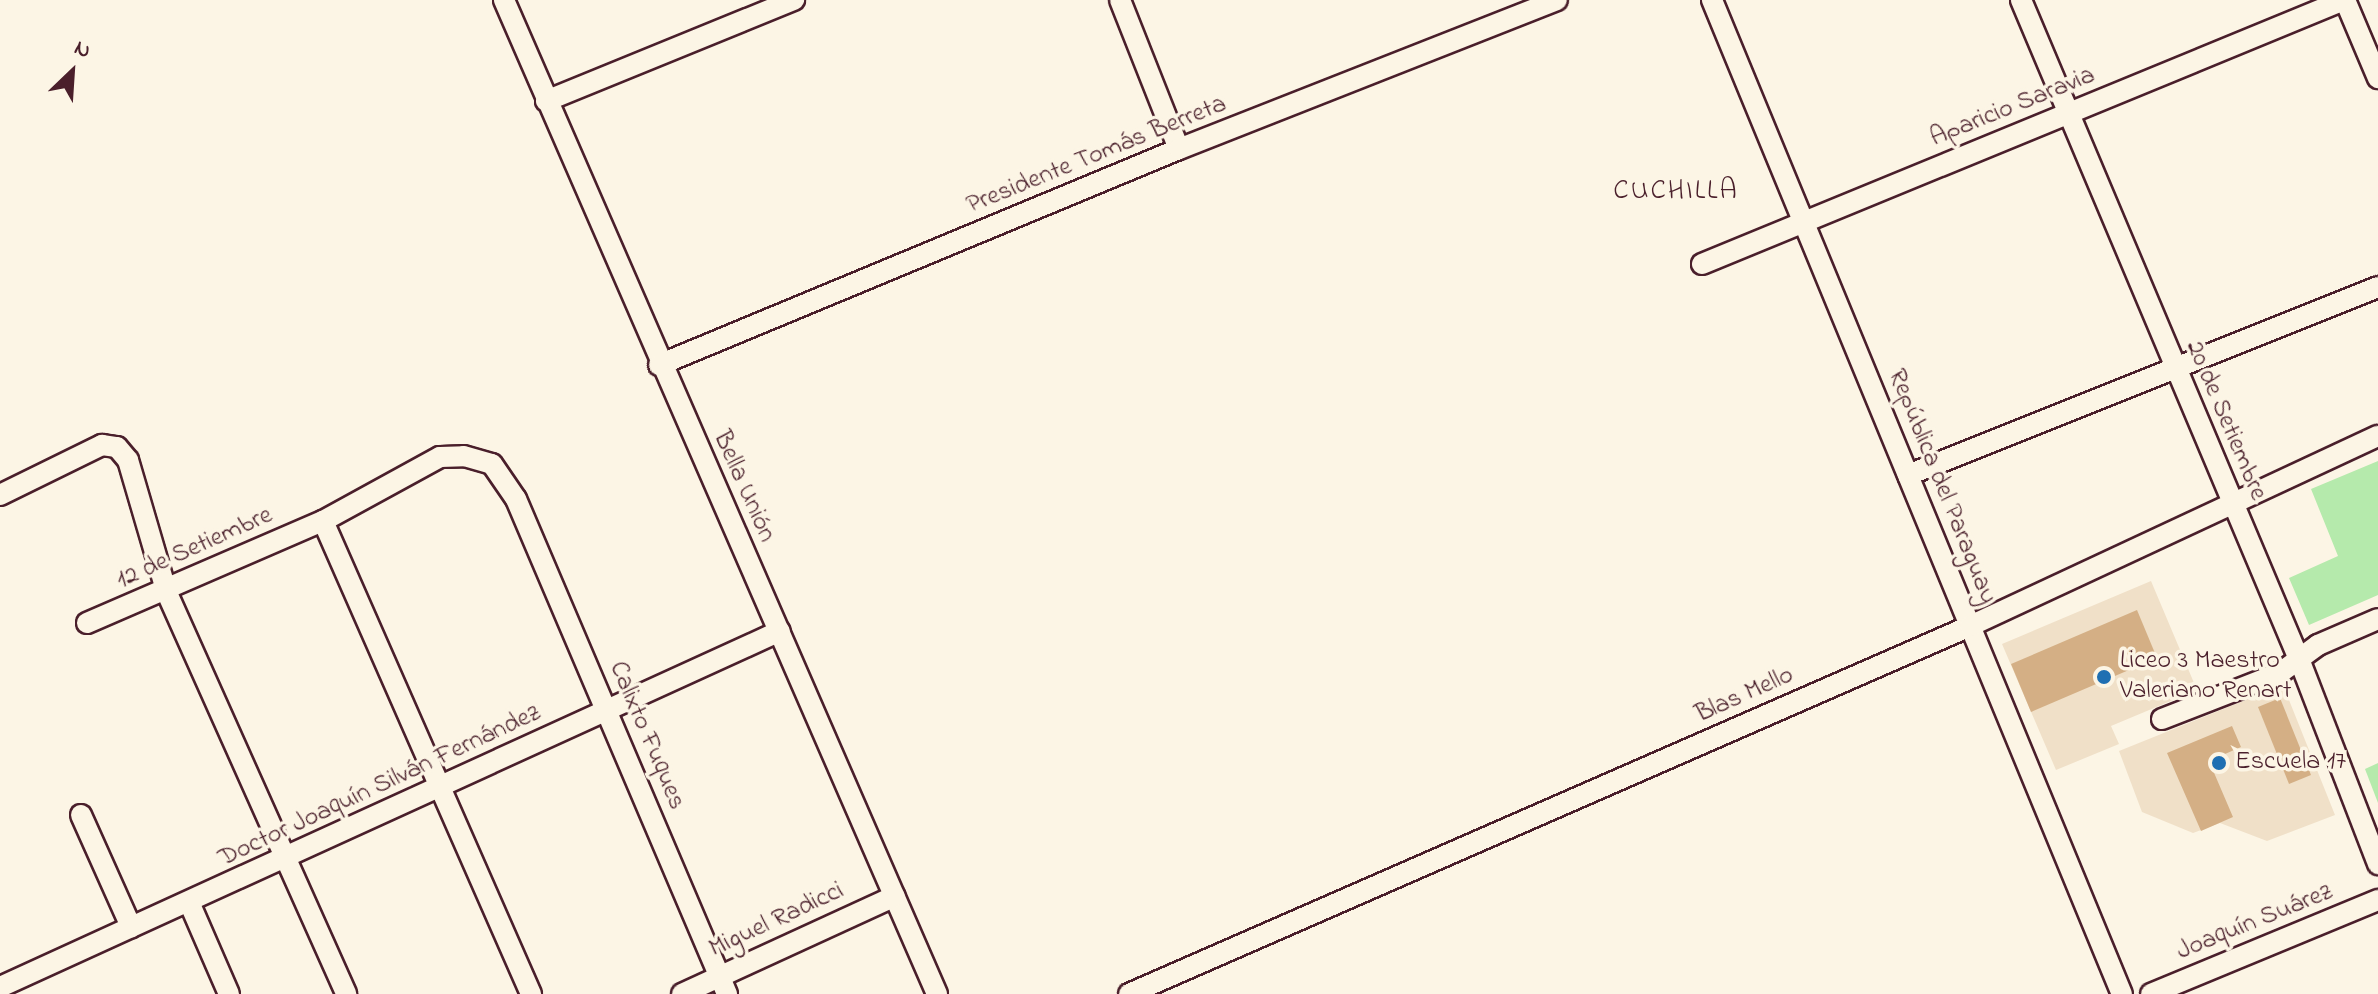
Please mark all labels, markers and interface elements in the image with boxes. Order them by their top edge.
north arrow [32,32,112,112]
text: N [69,33,96,68]
street label: Aparicio Saravia [1926,61,2100,155]
street label: Presidente Tomás Berreta [963,90,1231,222]
district label: CUCHILLA [1613,175,1739,209]
street label: 20 de Setiembre [2177,336,2273,506]
street label: República del Paraguay [1880,365,2002,609]
street label: Bella Unión [705,426,781,548]
street label: 12 de Setiembre [112,501,278,597]
place label: Liceo 3 Maestro Valeriano Renart [2120,646,2292,708]
street label: Calixto Fuques [601,657,691,815]
street label: Blas Mello [1691,661,1799,731]
marker: Liceo 3 Maestro Valeriano Renart [2095,668,2113,686]
street label: Doctor Joaquín Silván Fernández [214,699,546,875]
place label: Escuela 17 [2235,747,2346,779]
marker: Escuela 17 [2210,754,2228,772]
street label: Miguel Radicci [705,876,849,966]
street label: Joaquín Suárez [2173,878,2337,968]

